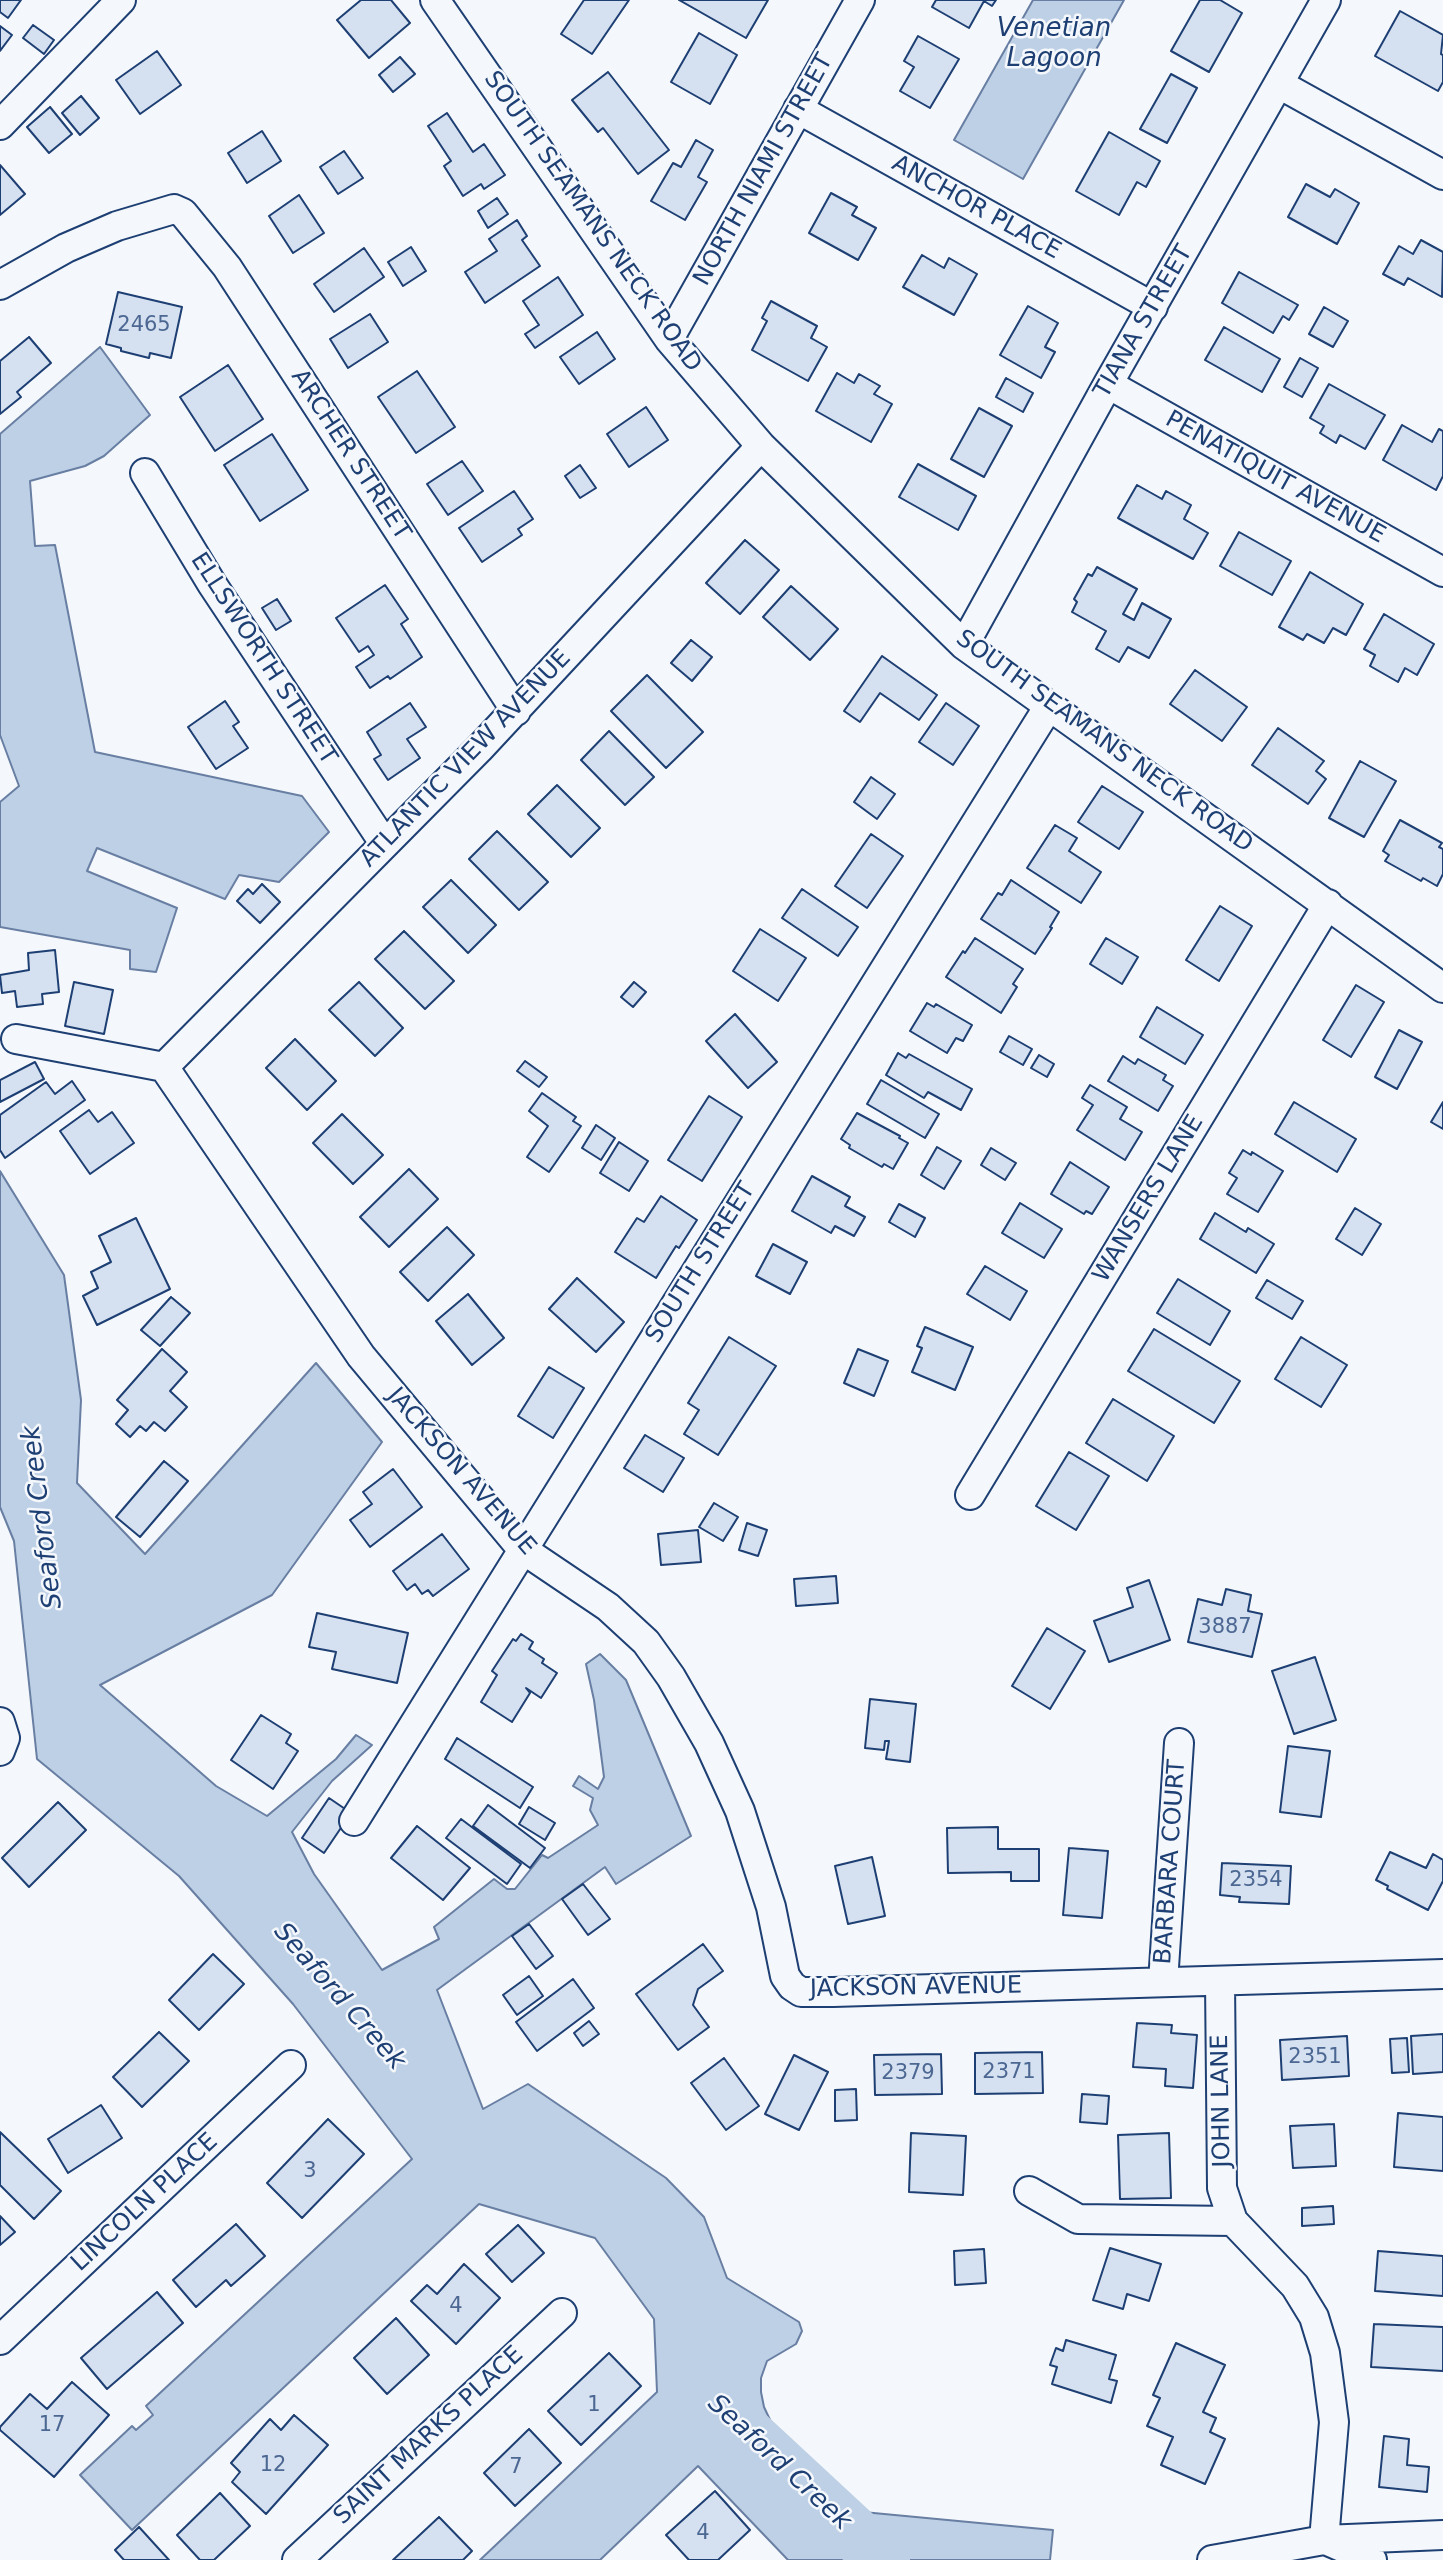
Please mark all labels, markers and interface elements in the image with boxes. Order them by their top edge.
water label: Venetian Lagoon [997,13,1111,74]
street label: NORTH NIAMI STREET [688,49,840,291]
street label: SOUTH SEAMANS NECK ROAD [477,66,707,378]
street label: ANCHOR PLACE [887,150,1065,266]
street label: TIANA STREET [1089,240,1199,404]
house number: 2465 [117,313,171,339]
street label: ARCHER STREET [284,364,416,546]
street label: PENATIQUIT AVENUE [1160,406,1390,550]
street label: ELLSWORTH STREET [184,548,342,770]
street label: SOUTH SEAMANS NECK ROAD [950,625,1258,859]
street label: ATLANTIC VIEW AVENUE [355,644,577,874]
street label: WANSERS LANE [1088,1110,1210,1288]
street label: SOUTH STREET [640,1178,762,1348]
street label: JACKSON AVENUE [381,1383,541,1561]
water label: Seaford Creek [16,1423,70,1611]
house number: 3887 [1198,1615,1252,1641]
street label: BARBARA COURT [1149,1759,1193,1965]
house number: 2354 [1229,1868,1283,1894]
water label: Seaford Creek [267,1917,411,2077]
street label: JACKSON AVENUE [810,1972,1022,2004]
street label: JOHN LANE [1206,2034,1238,2168]
house number: 2351 [1288,2045,1342,2071]
house number: 2371 [982,2060,1036,2086]
house number: 2379 [881,2061,935,2087]
street label: LINCOLN PLACE [66,2128,224,2278]
house number: 3 [303,2159,317,2185]
house number: 4 [449,2294,463,2320]
street label: SAINT MARKS PLACE [328,2341,530,2531]
water label: Seaford Creek [701,2389,857,2537]
house number: 1 [587,2393,601,2419]
house number: 17 [39,2413,65,2439]
house number: 12 [260,2453,286,2479]
house number: 7 [509,2455,523,2481]
house number: 4 [696,2521,710,2547]

